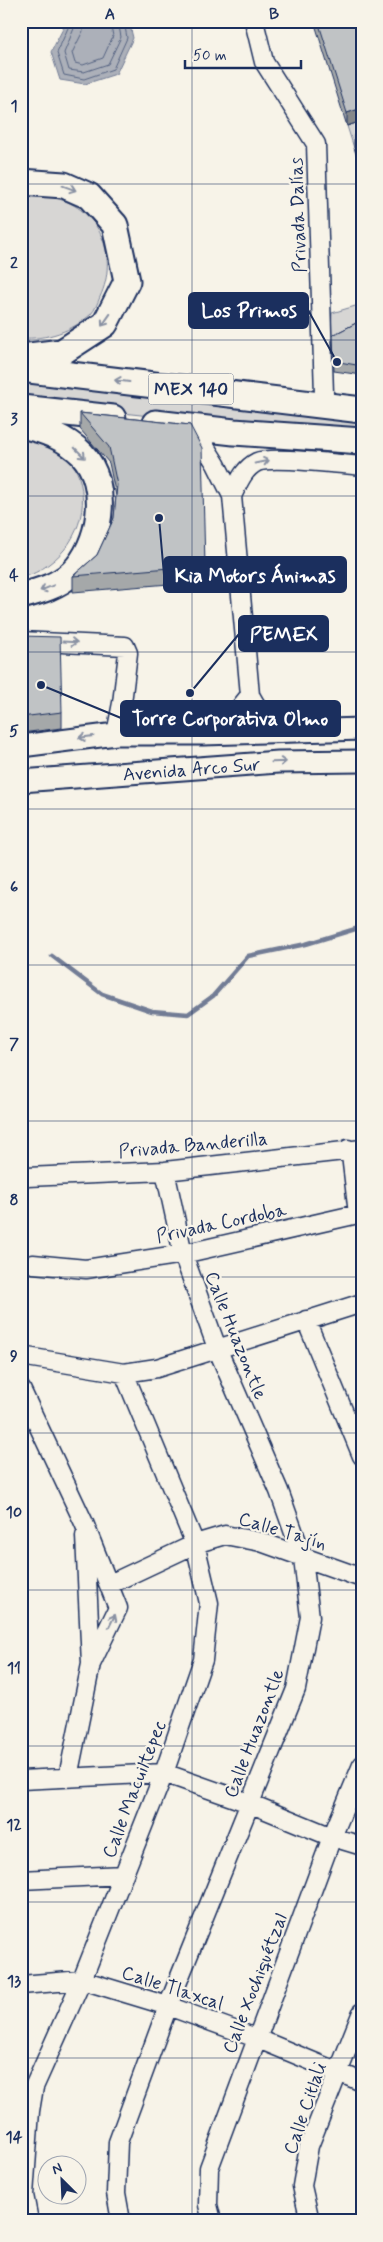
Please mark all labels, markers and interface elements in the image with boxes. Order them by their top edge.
text: A [105,4,115,25]
text: B [269,4,279,25]
scale bar [185,38,302,70]
text: 50 m [193,46,227,66]
text: 1 [10,96,18,117]
street label: Privada Dalías [284,156,313,273]
one-way arrow [61,184,76,193]
text: 2 [10,253,18,274]
callout: Los Primos [189,293,308,328]
text: Los Primos [201,298,297,325]
one-way arrow [101,313,111,327]
road number: MEX 140 [148,374,234,404]
one-way arrow [115,376,131,386]
text: 3 [10,409,18,430]
one-way arrow [74,447,86,459]
one-way arrow [254,457,270,467]
callout: Kia Motors Ánimas [164,557,346,592]
text: Kia Motors Ánimas [174,563,336,590]
text: 4 [9,565,19,586]
one-way arrow [40,584,55,593]
callout: PEMEX [239,616,328,651]
text: PEMEX [250,622,318,649]
one-way arrow [62,637,78,647]
callout: Torre Corporativa Olmo [121,701,340,736]
text: Torre Corporativa Olmo [132,706,328,733]
text: 5 [9,721,19,742]
one-way arrow [78,732,94,742]
street label: Avenida Arco Sur [122,752,261,787]
one-way arrow [271,758,287,767]
text: 6 [10,877,18,898]
text: 7 [9,1034,19,1055]
street label: Privada Banderilla [117,1127,269,1164]
text: 8 [9,1190,19,1211]
street label: Privada Cordoba [154,1197,289,1249]
street label: Calle Huazontle [199,1268,273,1403]
text: 9 [10,1346,18,1367]
text: 10 [6,1502,22,1523]
street label: Calle Tajín [235,1506,330,1558]
one-way arrow [108,1614,117,1629]
text: 11 [7,1658,21,1679]
street label: Calle Huazontle [218,1666,290,1802]
street label: Calle Macuiltepec [97,1717,172,1862]
text: 12 [6,1815,22,1836]
street label: Calle Xochiquétzal [217,1910,294,2057]
street label: Calle Tlaxcal [118,1960,227,2017]
text: 13 [7,1971,21,1992]
street label: Calle Citlali [278,2059,333,2158]
text: 14 [6,2127,23,2148]
north arrow [38,2154,88,2204]
text: N [49,2159,65,2179]

